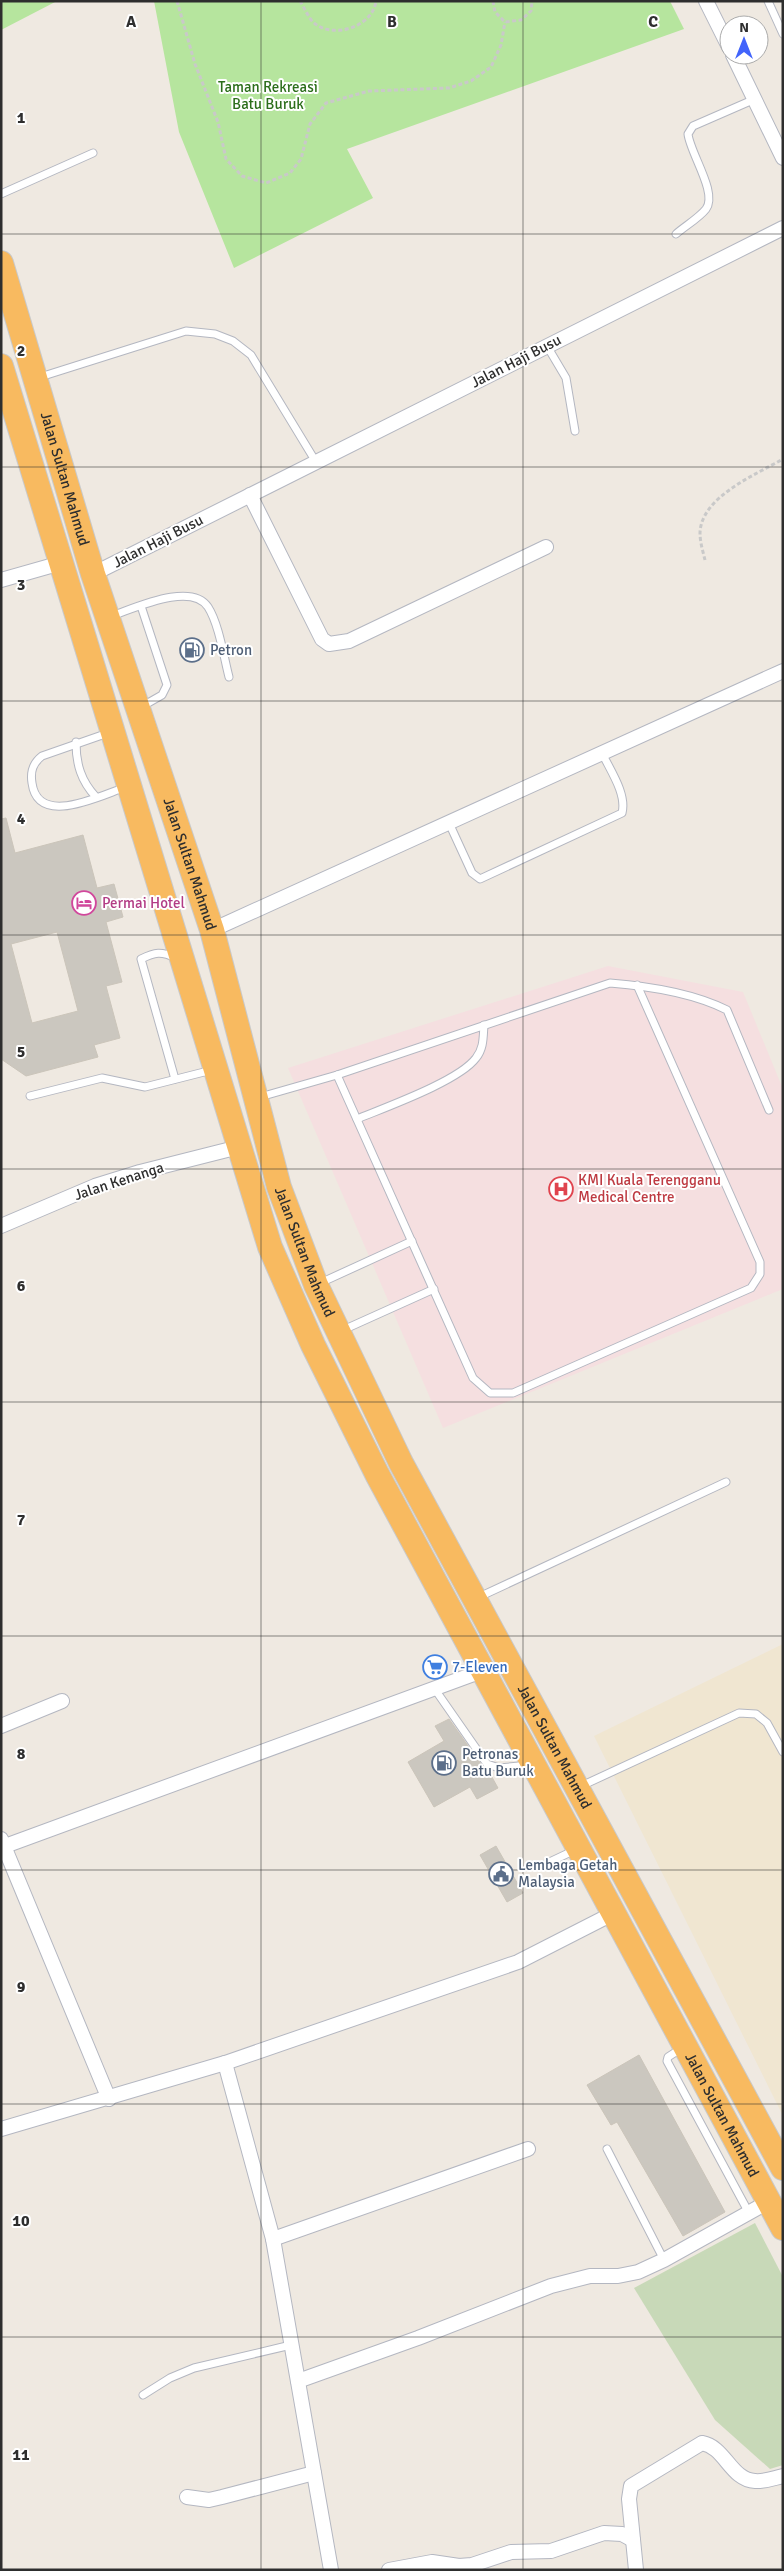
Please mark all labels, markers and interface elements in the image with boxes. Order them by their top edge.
text: A [126,12,137,32]
text: B [387,12,397,32]
text: C [648,12,658,32]
north arrow [719,15,769,65]
text: N [739,19,749,36]
park label: Taman Rekreasi Batu Buruk [218,78,318,113]
text: 1 [17,108,26,128]
street label: Jalan Haji Busu [468,331,564,391]
text: 2 [17,341,25,361]
street label: Jalan Sultan Mahmud [37,410,93,548]
street label: Jalan Haji Busu [110,511,206,571]
text: 3 [17,575,25,595]
fuel station icon: Petron [179,637,205,663]
place label: Petron [210,641,252,659]
street label: Jalan Sultan Mahmud [159,795,220,933]
text: 4 [17,809,26,829]
hotel icon: Permai Hotel [71,890,97,916]
place label: Permai Hotel [102,894,185,912]
text: 5 [17,1042,25,1062]
street label: Jalan Kenanga [72,1158,166,1204]
place label: KMI Kuala Terengganu Medical Centre [578,1171,721,1206]
hospital icon: KMI Kuala Terengganu Medical Centre [548,1176,574,1202]
street label: Jalan Sultan Mahmud [271,1184,339,1320]
text: 6 [17,1276,26,1296]
text: 7 [17,1510,26,1530]
supermarket icon: 7-Eleven [422,1654,448,1680]
place label: 7-Eleven [452,1658,508,1676]
street label: Jalan Sultan Mahmud [514,1682,596,1812]
text: 8 [17,1744,26,1764]
place label: Petronas Batu Buruk [462,1745,534,1780]
fuel station icon: Petronas Batu Buruk [431,1750,457,1776]
place label: Lembaga Getah Malaysia [518,1856,617,1891]
public building icon: Lembaga Getah Malaysia [488,1861,514,1887]
text: 9 [17,1977,26,1997]
street label: Jalan Sultan Mahmud [681,2050,763,2180]
text: 10 [12,2211,30,2231]
text: 11 [12,2445,30,2465]

